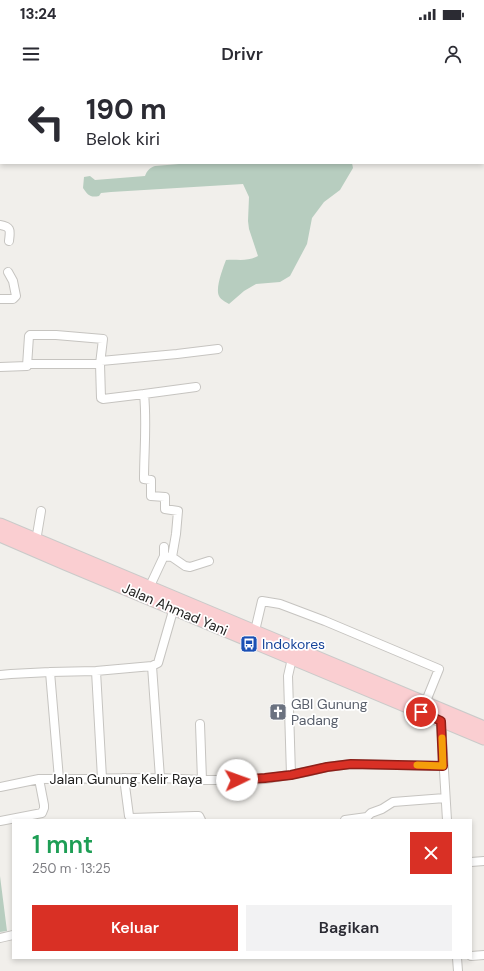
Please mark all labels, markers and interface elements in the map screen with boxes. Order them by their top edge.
text: 13:24 [20,4,57,24]
text: Drivr [221,42,263,66]
icon: menu [20,43,42,65]
icon: person [442,43,464,65]
text: 190 m [86,91,167,128]
icon: left [20,96,72,148]
text: Belok kiri [86,127,160,151]
street label: Jalan Ahmad Yani [119,579,231,639]
bus stop icon: Indokores [239,634,259,654]
place label: Indokores [262,635,325,653]
place label: GBI Gunung Padang [291,695,368,729]
pin [404,695,438,729]
icon: arrive [410,701,432,723]
church icon: GBI Gunung Padang [268,702,288,722]
position arrow [216,759,258,801]
street label: Jalan Gunung Kelir Raya [50,770,202,788]
text: 1 mnt [32,829,93,860]
button: close [410,832,452,874]
text: 250 m · 13:25 [32,860,111,877]
button: Keluar [32,905,238,951]
button: Bagikan [246,905,452,951]

